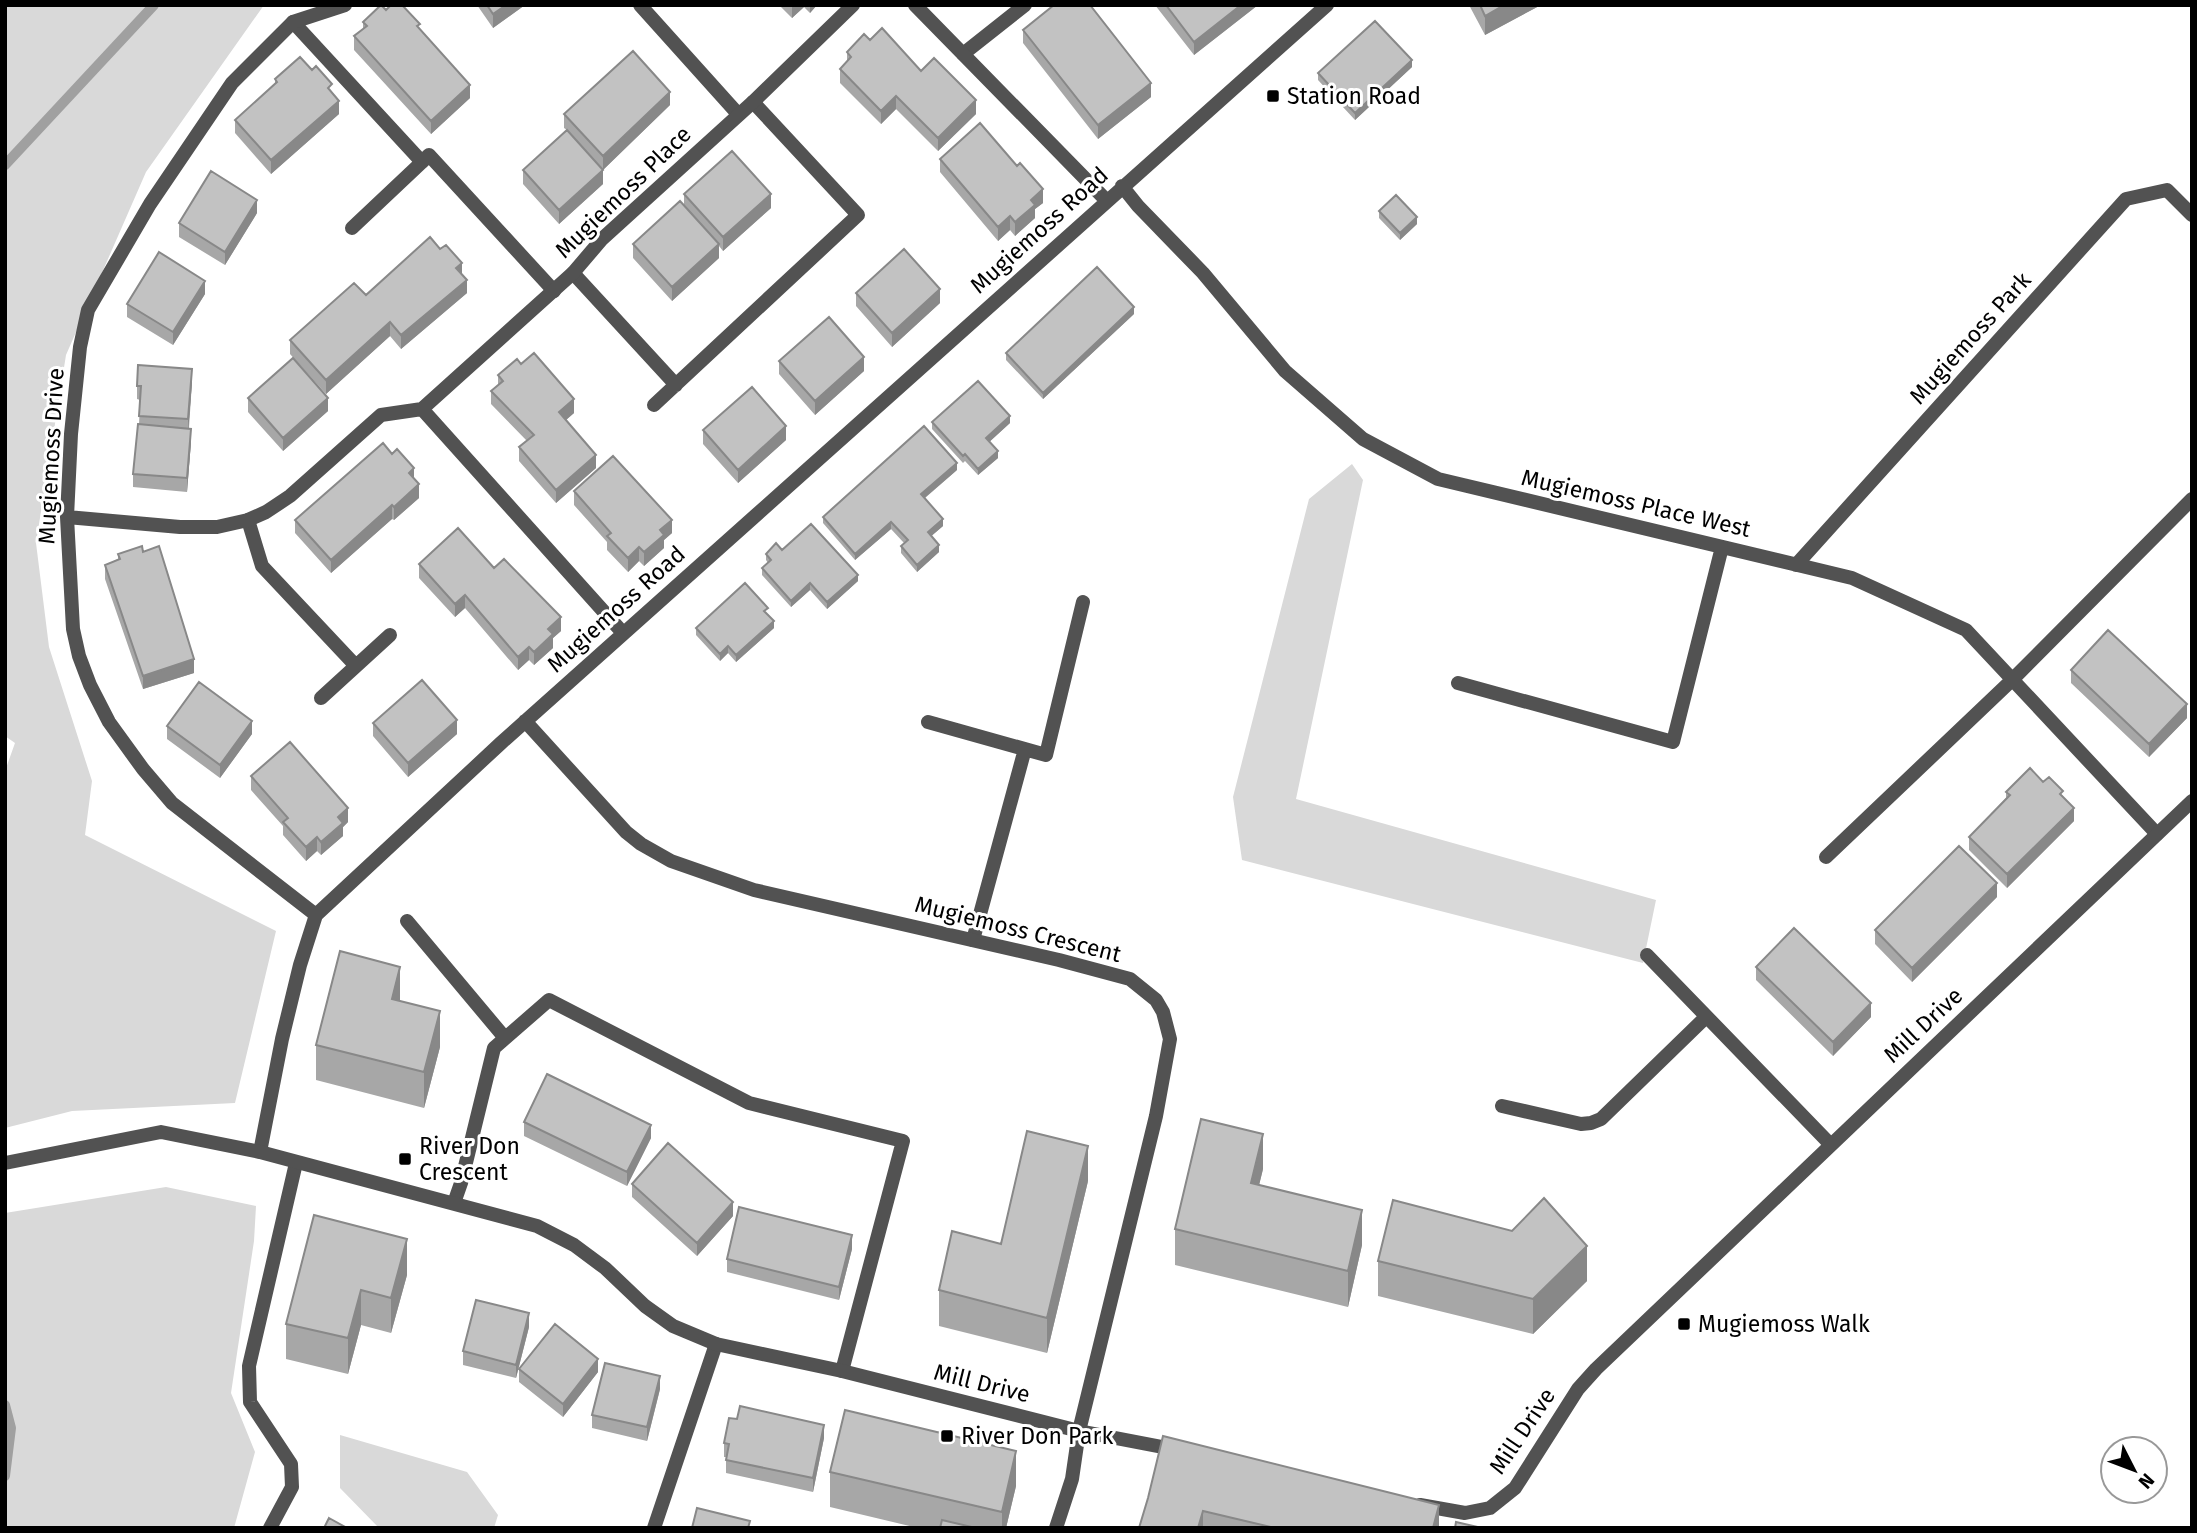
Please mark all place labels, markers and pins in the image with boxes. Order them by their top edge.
place label: Station Road [1287,82,1421,110]
marker: Station Road [1265,88,1281,104]
place label: River Don Crescent [419,1132,520,1186]
marker: River Don Crescent [397,1151,413,1167]
place label: Mugiemoss Walk [1698,1310,1870,1338]
marker: Mugiemoss Walk [1676,1316,1692,1332]
place label: River Don Park [961,1422,1113,1450]
marker: River Don Park [939,1428,955,1444]

